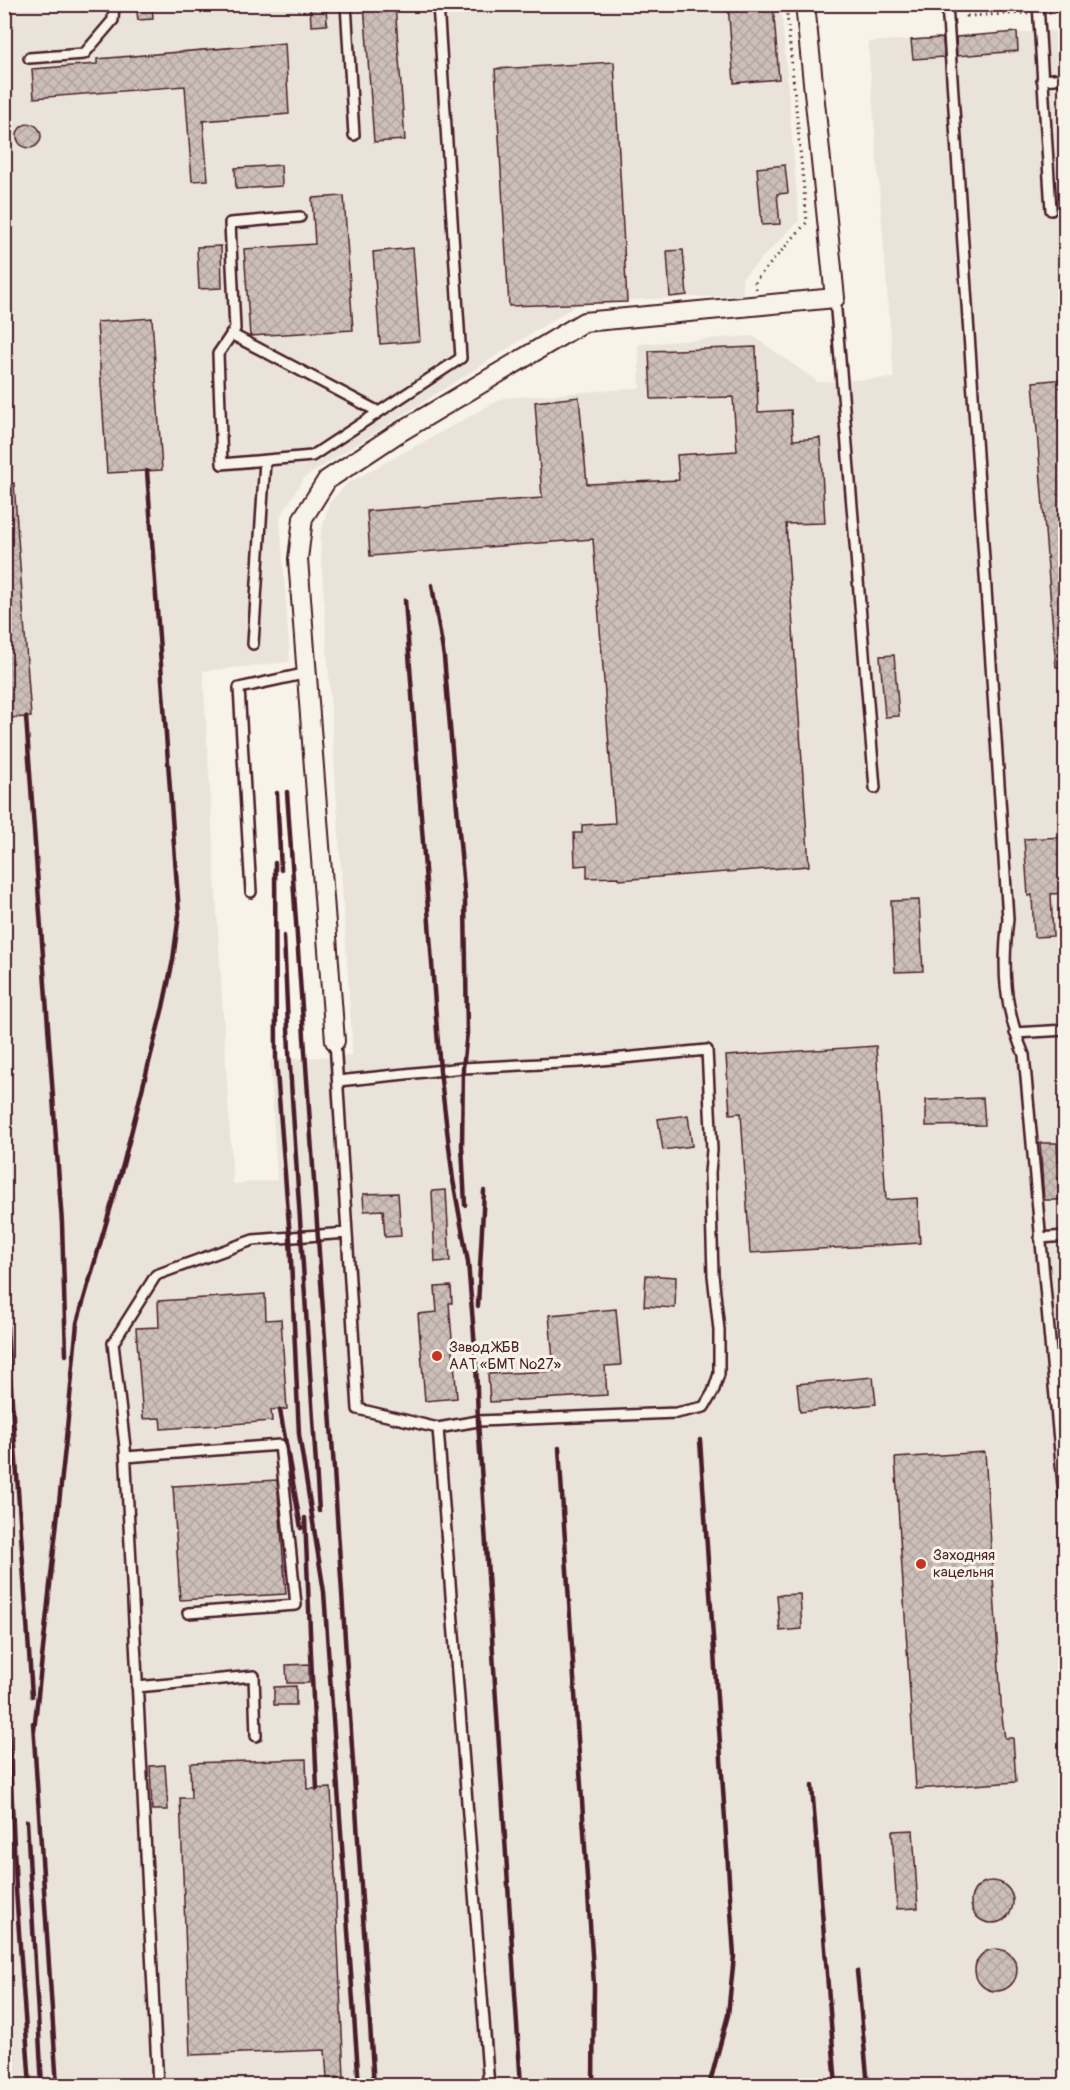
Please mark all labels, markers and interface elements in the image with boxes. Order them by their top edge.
place label: Завод ЖБВ ААТ «БМТ №27» [449,1338,561,1374]
marker: Завод ЖБВ ААТ «БМТ №27» [430,1349,444,1363]
place label: Заходняя кацельня [933,1546,995,1582]
marker: Заходняя кацельня [914,1557,928,1571]

